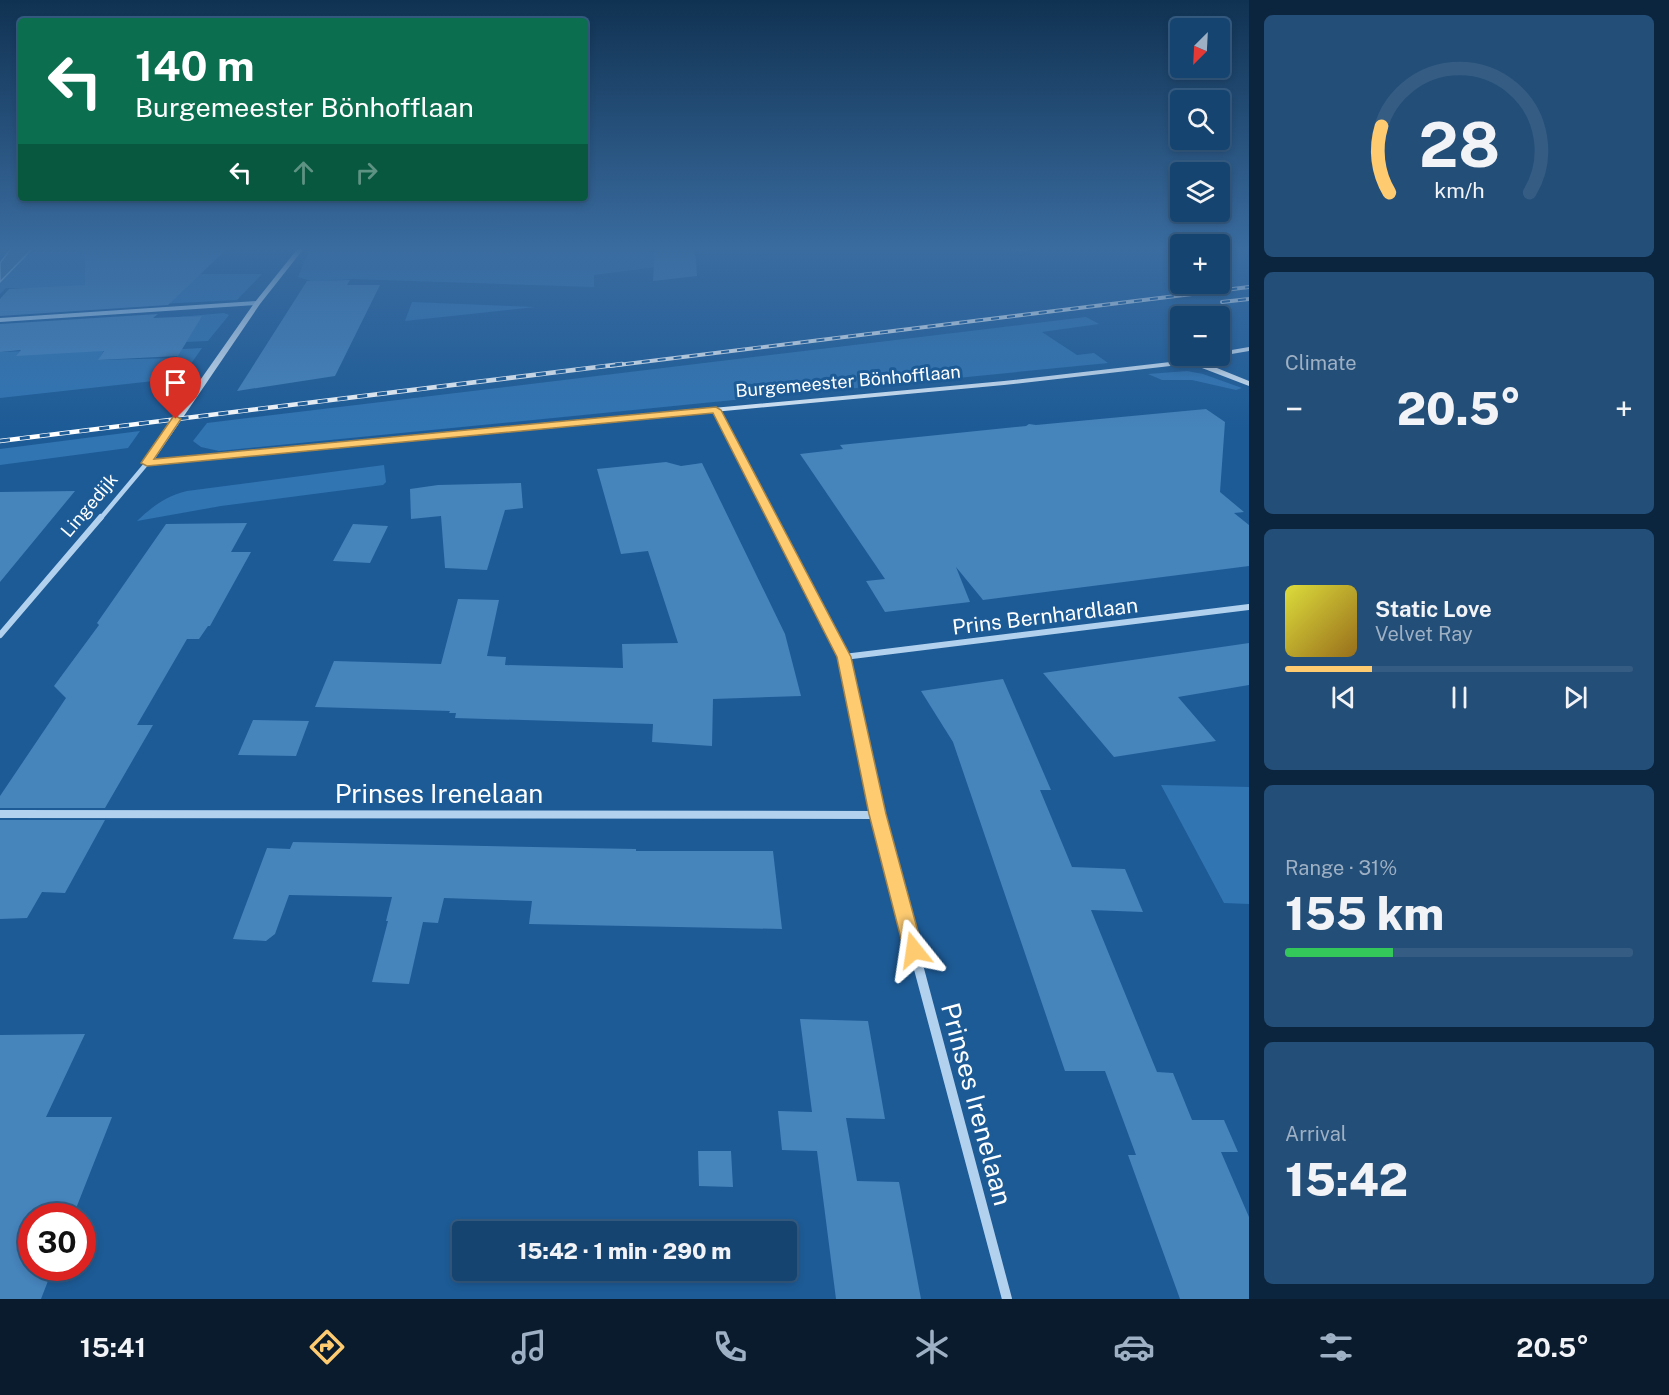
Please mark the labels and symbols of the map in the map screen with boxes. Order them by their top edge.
north arrow [1170,18,1230,78]
pin [150,357,201,419]
street label: Burgemeester Bönhofflaan [735,361,961,401]
street label: Lingedijk [56,469,122,541]
street label: Prins Bernhardlaan [951,592,1139,640]
street label: Prinses Irenelaan [335,778,543,809]
position arrow [882,918,946,982]
street label: Prinses Irenelaan [935,999,1019,1209]
speed limit sign: 30 [18,1203,96,1281]

